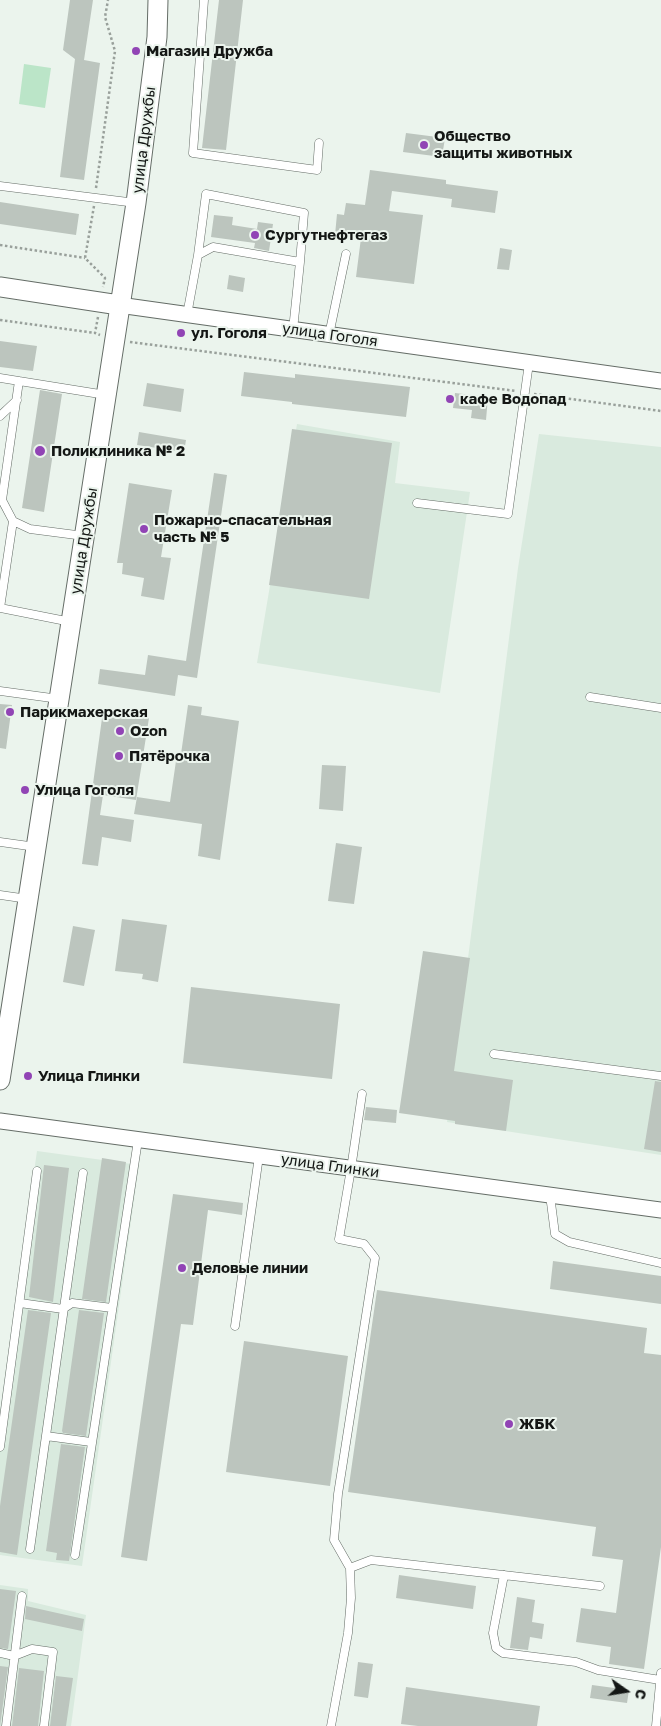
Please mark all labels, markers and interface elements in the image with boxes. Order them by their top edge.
place label: Магазин Дружба [146,42,273,60]
marker: Магазин Дружба [130,45,142,57]
street label: улица Дружбы [128,85,160,195]
place label: Общество защиты животных [434,127,572,162]
marker: Общество защиты животных [418,139,430,151]
place label: Сургутнефтегаз [265,226,388,244]
marker: Сургутнефтегаз [249,229,261,241]
street label: улица Гоголя [281,319,379,351]
place label: ул. Гоголя [191,324,267,342]
marker: ул. Гоголя [175,327,187,339]
place label: кафе Водопад [460,390,566,408]
marker: кафе Водопад [444,393,456,405]
place label: Поликлиника № 2 [51,442,185,460]
marker: Поликлиника № 2 [33,444,47,458]
street label: улица Дружбы [67,486,101,596]
place label: Пожарно-спасательная часть № 5 [154,511,332,546]
marker: Пожарно-спасательная часть № 5 [138,523,150,535]
place label: Парикмахерская [20,703,148,721]
marker: Парикмахерская [4,706,16,718]
place label: Ozon [130,722,167,740]
marker: Ozon [114,725,126,737]
place label: Пятёрочка [129,747,210,765]
marker: Пятёрочка [113,750,125,762]
place label: Улица Гоголя [35,781,134,799]
marker: Улица Гоголя [19,784,31,796]
place label: Улица Глинки [38,1067,140,1085]
marker: Улица Глинки [22,1070,34,1082]
street label: улица Глинки [280,1150,380,1182]
place label: Деловые линии [192,1259,308,1277]
marker: Деловые линии [176,1262,188,1274]
place label: ЖБК [519,1415,556,1433]
marker: ЖБК [503,1418,515,1430]
north arrow [601,1666,651,1716]
text: С [632,1688,651,1701]

